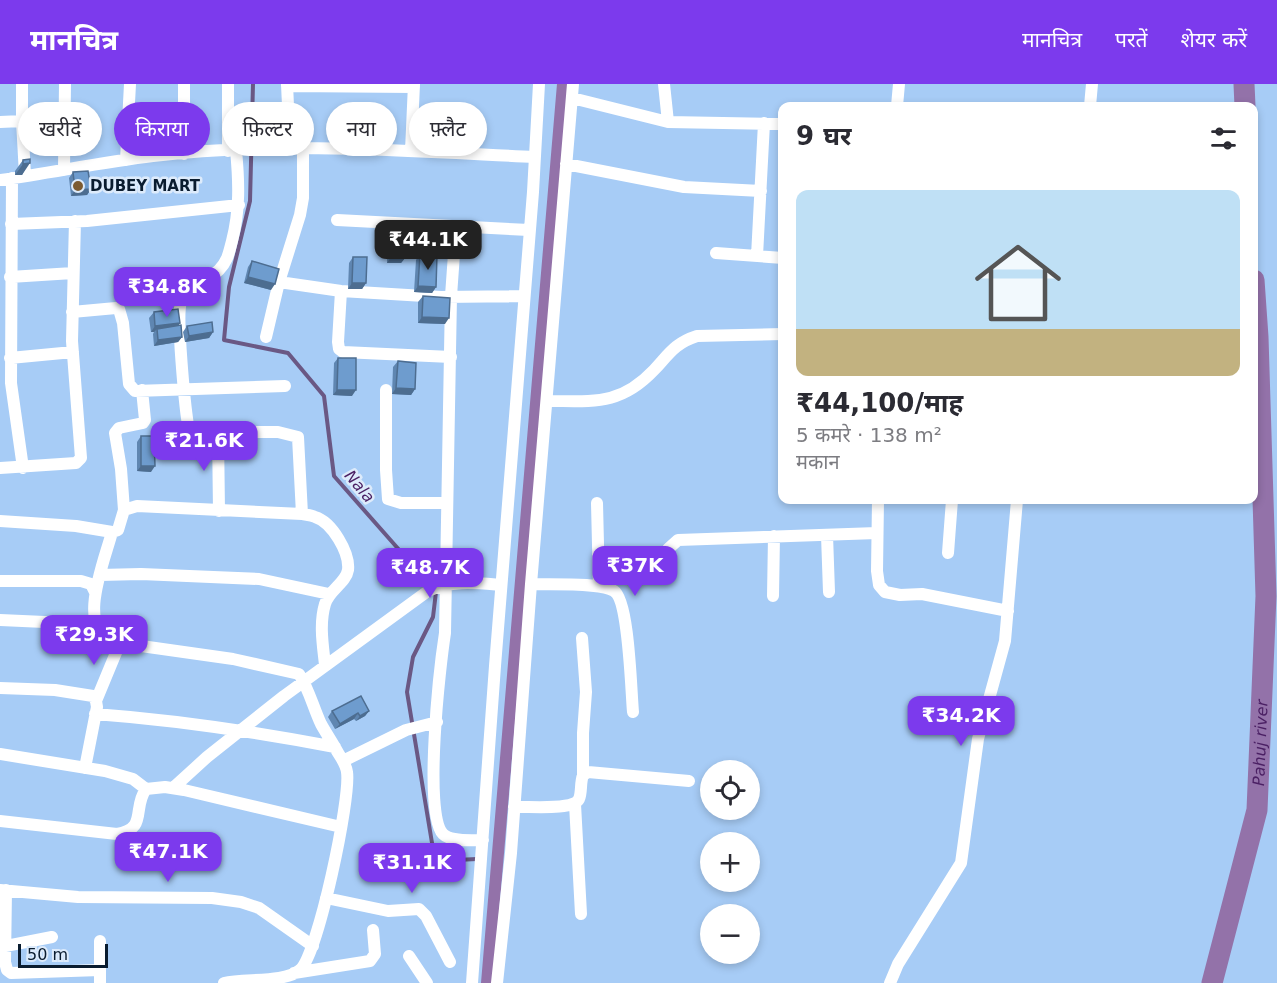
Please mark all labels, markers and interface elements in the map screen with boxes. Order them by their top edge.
text: मानचित्र [30,24,118,57]
text: मानचित्र [1022,28,1082,52]
text: परतें [1115,28,1148,52]
text: शेयर करें [1181,28,1247,52]
chip: खरीदें [18,102,102,156]
chip: किराया [114,102,210,156]
chip: फ़िल्टर [222,102,314,156]
chip: नया [326,102,397,156]
chip: फ़्लैट [409,102,487,156]
text: 9 घर [796,121,851,151]
icon: filters [1207,122,1240,155]
place label: DUBEY MART [90,177,201,195]
marker: DUBEY MART [71,179,85,193]
pin: ₹44.1K [379,220,477,271]
text: ₹44.1K [389,227,467,251]
icon: home [964,229,1072,337]
pin: ₹34.8K [118,267,216,318]
text: ₹34.8K [128,274,206,298]
text: ₹44,100/माह [796,388,963,418]
pin: ₹21.6K [155,421,253,472]
text: 5 कमरे · 138 m² [796,423,942,447]
text: ₹21.6K [165,428,243,452]
text: मकान [796,450,840,474]
water label: Nala [341,466,378,506]
pin: ₹37K [599,546,671,597]
pin: ₹48.7K [381,548,479,599]
text: ₹37K [606,553,664,577]
text: ₹48.7K [391,555,469,579]
pin: ₹29.3K [45,615,143,666]
text: ₹29.3K [55,622,133,646]
pin: ₹34.2K [912,696,1010,747]
water label: Pahuj river [1249,698,1272,786]
text: ₹34.2K [922,703,1000,727]
map controls [700,760,760,964]
button: locate [700,760,760,820]
pin: ₹47.1K [119,832,217,883]
button: + [700,832,760,892]
text: ₹47.1K [129,839,207,863]
pin: ₹31.1K [363,843,461,894]
text: ₹31.1K [373,850,451,874]
button: − [700,904,760,964]
scale bar [18,941,108,968]
text: 50 m [27,945,68,964]

